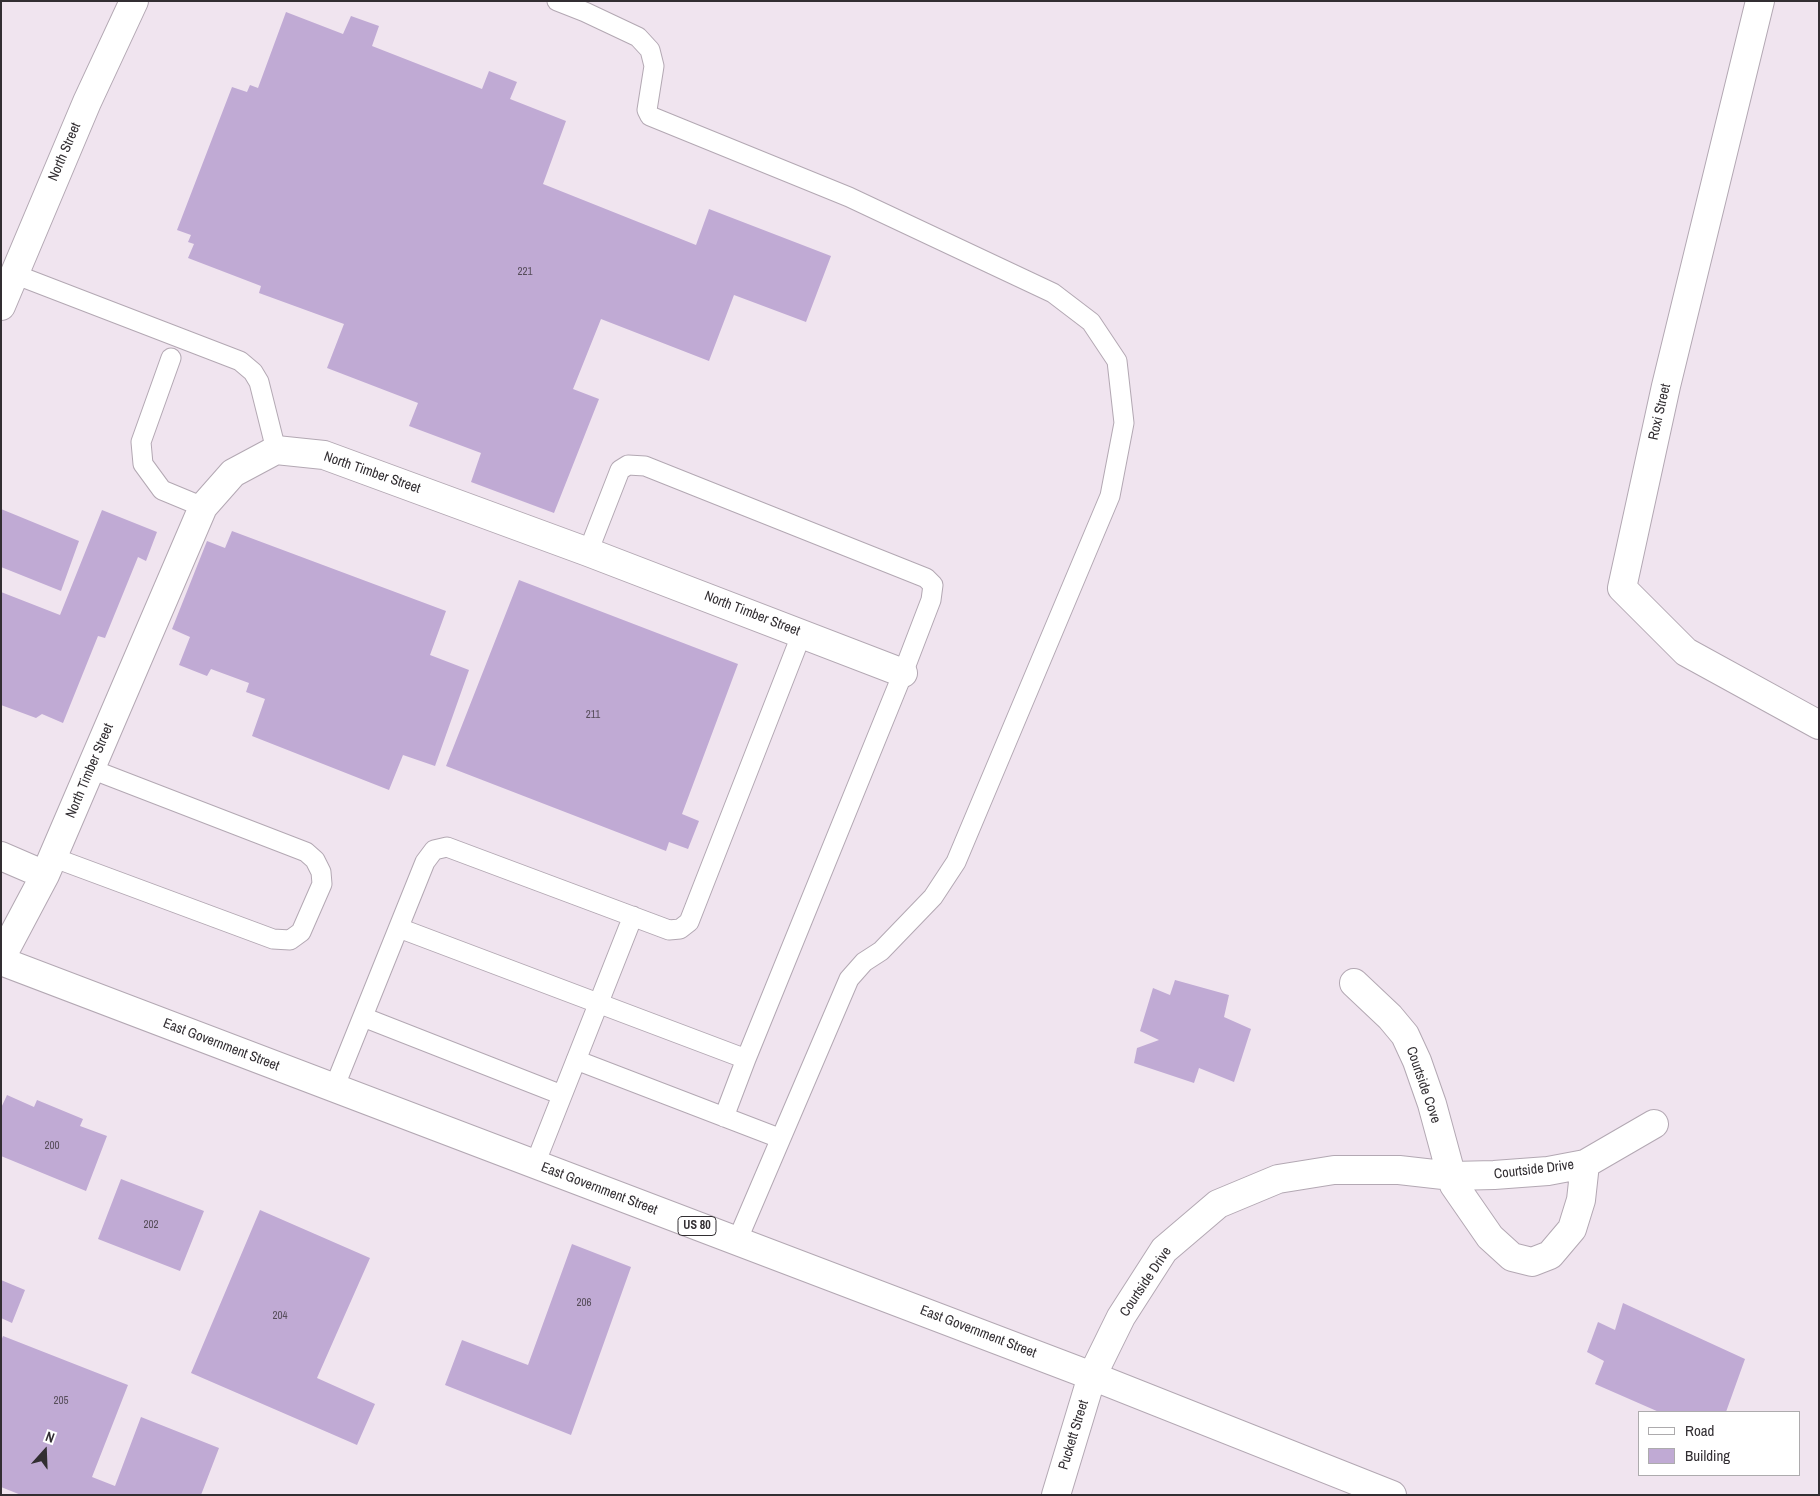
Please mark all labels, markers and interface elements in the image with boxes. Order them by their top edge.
street label: North Street [45,120,85,184]
house number: 221 [517,265,533,279]
street label: Roxi Street [1645,382,1675,442]
street label: North Timber Street [321,449,423,497]
street label: North Timber Street [702,588,802,640]
house number: 211 [586,708,600,722]
street label: North Timber Street [62,721,118,821]
street label: East Government Street [161,1015,281,1075]
street label: Courtside Cove [1402,1045,1444,1125]
house number: 200 [44,1139,60,1153]
street label: Courtside Drive [1493,1157,1575,1183]
street label: East Government Street [539,1159,659,1219]
road number: US 80 [678,1216,716,1236]
house number: 202 [143,1218,159,1232]
street label: Courtside Drive [1117,1244,1175,1320]
house number: 206 [576,1296,592,1310]
street label: East Government Street [918,1302,1038,1362]
house number: 204 [272,1309,288,1323]
house number: 205 [53,1394,69,1408]
street label: Puckett Street [1055,1398,1093,1472]
legend [1638,1411,1800,1476]
text: Road [1685,1420,1714,1441]
north arrow [20,1426,70,1476]
text: N [43,1427,57,1447]
text: Building [1685,1445,1730,1466]

